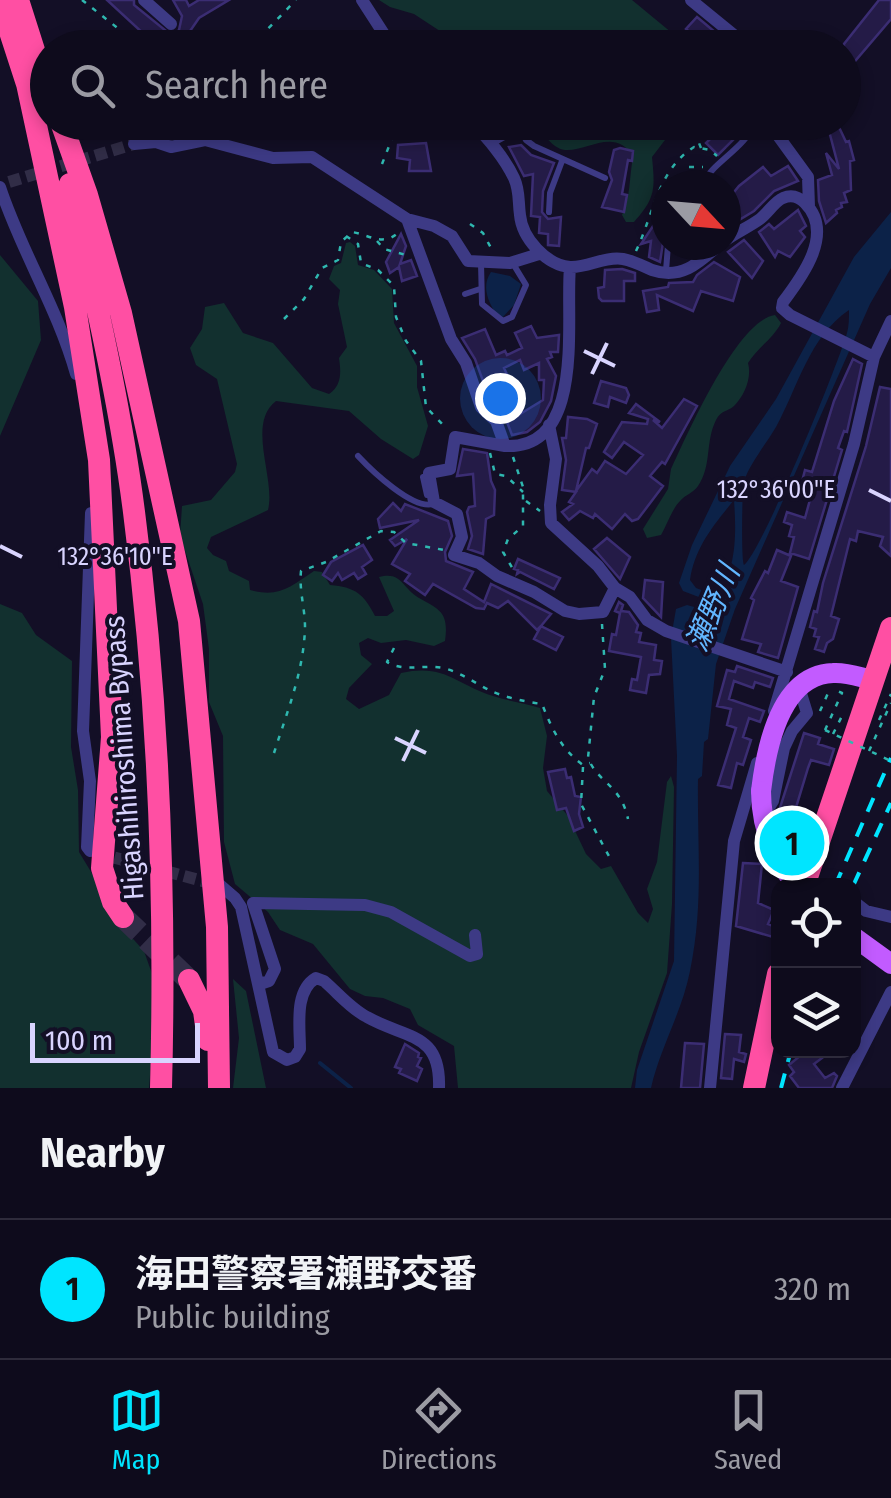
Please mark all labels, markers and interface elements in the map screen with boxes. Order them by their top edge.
search box [30,30,861,140]
icon: search [65,58,120,113]
text: Search here [145,62,328,108]
north arrow [651,170,741,260]
your location [475,373,526,424]
text: 132°36'00"E [717,475,835,505]
text: 132°36'10"E [57,542,173,572]
water label: 瀬野川 [679,557,748,656]
street label: Higashihiroshima Bypass [98,615,150,901]
pin: 1 [760,806,824,880]
map controls [771,878,861,1058]
button: locate [771,878,861,968]
button: layers [771,968,861,1058]
scale bar [30,1018,200,1062]
text: 100 m [45,1024,113,1057]
text: Nearby [40,1128,165,1178]
text: 海田警察署瀬野交番 [135,1251,477,1297]
text: 1 [66,1270,79,1308]
text: 320 m [774,1270,851,1308]
text: Public building [135,1298,330,1336]
tab: Map [109,1383,164,1476]
tab: Directions [381,1383,497,1476]
tab: Saved [714,1383,782,1476]

